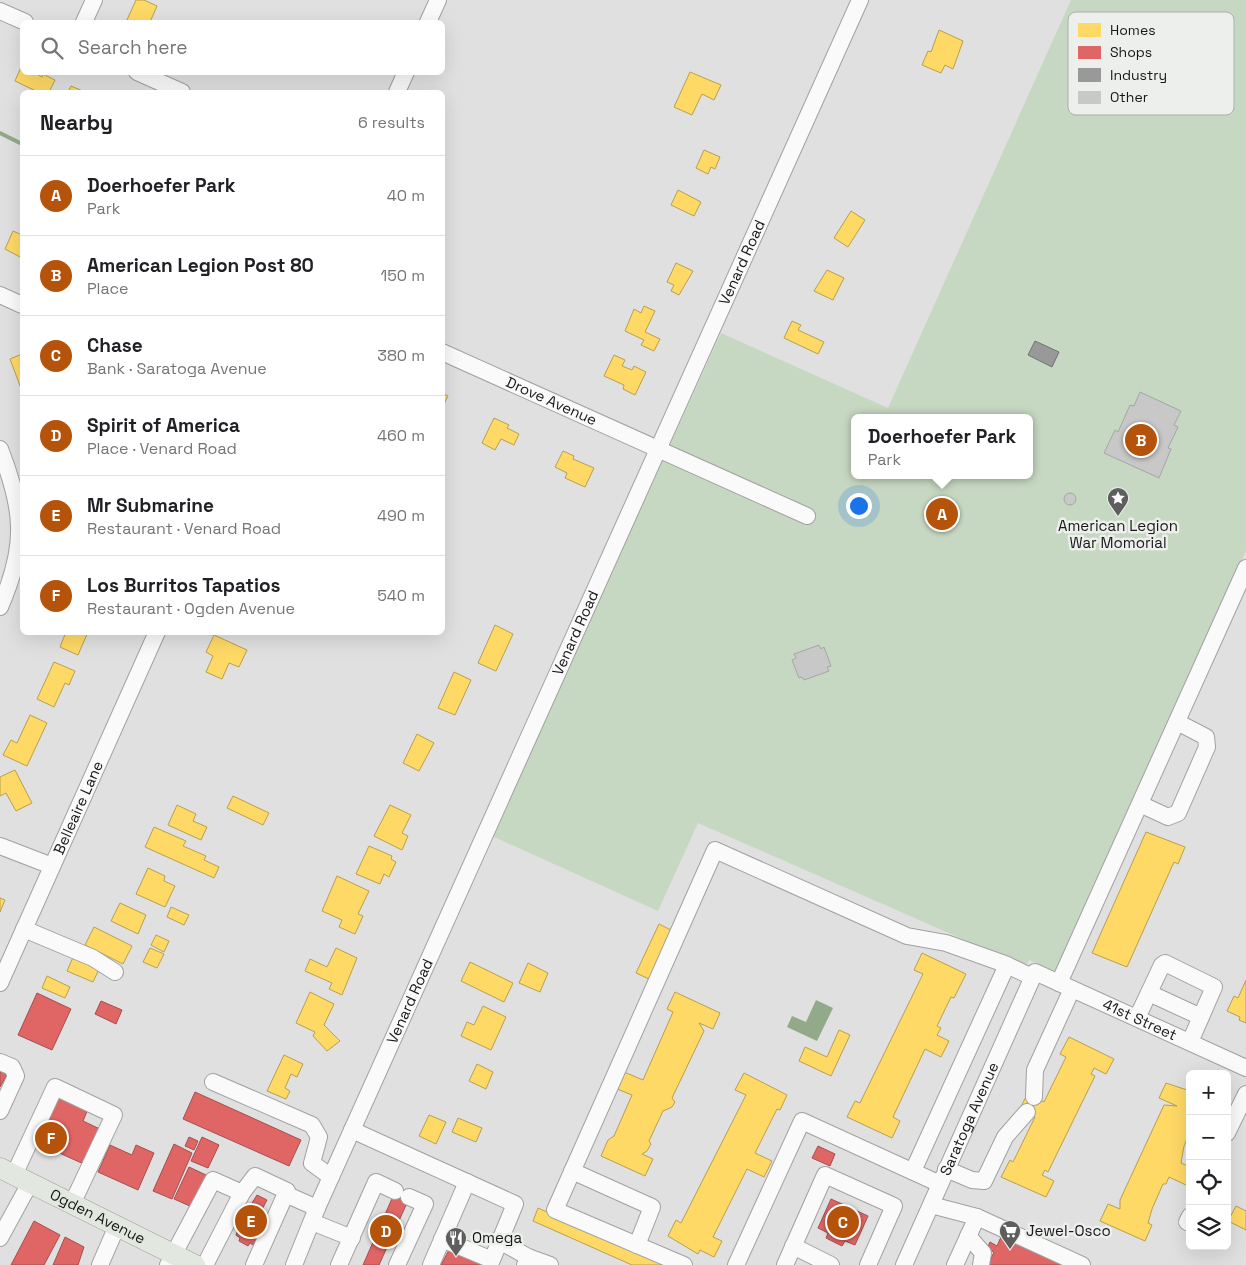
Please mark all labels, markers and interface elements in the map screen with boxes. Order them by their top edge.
legend [1068,12,1234,115]
search box [20,20,445,75]
text: Homes [1110,21,1156,39]
icon: search [38,34,66,62]
text: Search here [78,35,188,60]
text: Shops [1110,43,1152,61]
text: Industry [1110,66,1167,84]
text: Other [1110,88,1148,106]
text: Nearby [40,109,113,136]
text: 6 results [358,112,425,133]
text: Doerhoefer Park [87,173,236,198]
text: A [51,185,61,206]
text: 40 m [387,185,425,206]
text: Park [87,198,120,219]
street label: Venard Road [714,217,769,308]
text: American Legion Post 80 [87,253,314,278]
text: B [51,265,61,286]
text: 150 m [381,265,425,286]
text: Place [87,278,129,299]
text: Chase [87,333,143,358]
text: C [51,345,61,366]
text: 380 m [377,345,425,366]
text: Bank · Saratoga Avenue [87,358,267,379]
street label: Drove Avenue [503,372,600,429]
text: Spirit of America [87,413,240,438]
popup [851,414,1033,479]
pin: B [1125,421,1157,459]
text: Doerhoefer Park [868,424,1016,449]
text: D [51,425,61,446]
text: 460 m [377,425,425,446]
text: Place · Venard Road [87,438,237,459]
text: Park [868,449,901,470]
place icon: American Legion War Momorial [1106,486,1130,517]
text: Mr Submarine [87,493,214,518]
your location [846,493,872,519]
pin: A [926,495,958,533]
text: E [52,505,60,526]
text: 490 m [377,505,425,526]
place label: American Legion War Momorial [1058,516,1178,552]
text: Restaurant · Venard Road [87,518,281,539]
text: Los Burritos Tapatios [87,573,281,598]
text: F [52,585,60,606]
text: 540 m [377,585,425,606]
street label: Venard Road [548,587,602,678]
text: Restaurant · Ogden Avenue [87,598,295,619]
street label: Belleaire Lane [49,758,107,857]
street label: Venard Road [382,956,437,1047]
street label: 41st Street [1100,994,1180,1044]
street label: Saratoga Avenue [935,1059,1003,1178]
map controls [1186,1070,1231,1250]
button: + [1186,1070,1231,1115]
button: − [1186,1115,1231,1160]
pin: F [35,1119,67,1157]
button: locate [1186,1160,1231,1205]
street label: Ogden Avenue [47,1184,149,1248]
pin: E [235,1202,267,1240]
pin: C [827,1203,859,1241]
button: layers [1186,1205,1231,1250]
pin: D [370,1212,402,1250]
supermarket icon: Jewel-Osco [998,1219,1022,1250]
place label: Jewel-Osco [1026,1221,1111,1240]
restaurant icon: Omega [444,1226,468,1257]
place label: Omega [472,1228,522,1247]

